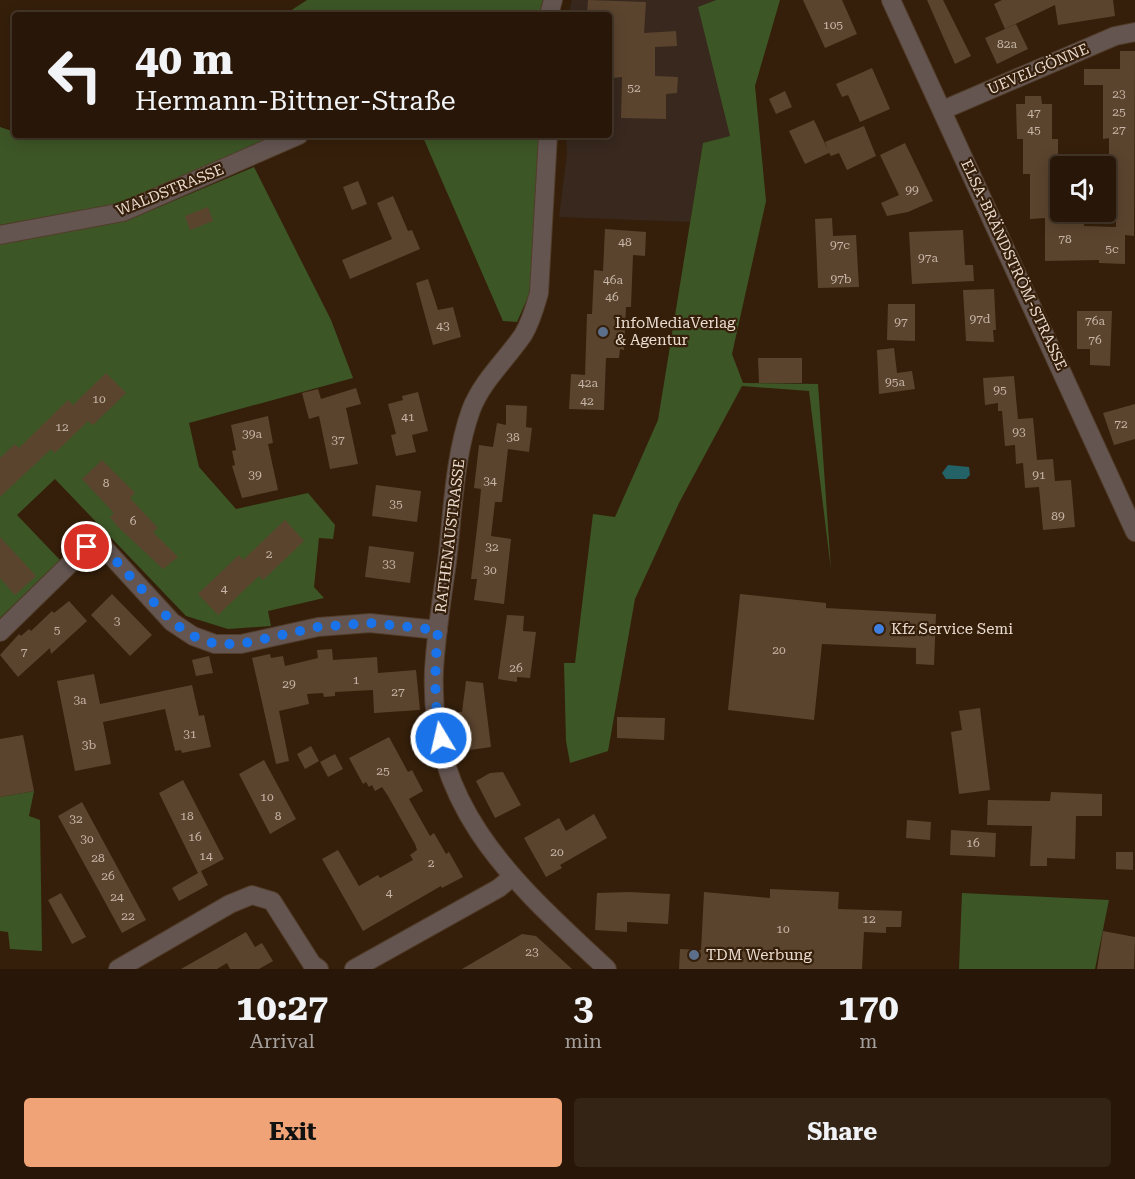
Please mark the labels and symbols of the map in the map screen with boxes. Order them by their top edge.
house number: 105 [823,18,843,32]
house number: 82a [997,37,1017,51]
street label: UEVELGÖNNE [985,40,1091,98]
house number: 52 [627,81,641,95]
house number: 23 [1112,87,1126,101]
house number: 25 [1112,105,1126,119]
house number: 47 [1027,106,1041,120]
house number: 45 [1027,123,1041,137]
house number: 27 [1112,123,1126,137]
street label: ELSA-BRÄNDSTRÖM-STRASSE [957,157,1071,373]
street label: WALDSTRASSE [114,160,226,220]
house number: 99 [905,183,919,197]
house number: 78 [1058,232,1072,246]
house number: 48 [618,235,632,249]
house number: 97c [830,238,850,252]
house number: 5c [1105,242,1119,256]
house number: 97a [918,251,938,265]
house number: 97b [830,272,852,286]
house number: 46a [603,273,623,287]
house number: 46 [605,290,619,304]
house number: 97d [969,312,991,326]
place label: InfoMediaVerlag & Agentur [615,314,736,349]
house number: 76a [1085,314,1105,328]
house number: 97 [894,315,908,329]
house number: 43 [436,319,450,333]
marker: InfoMediaVerlag & Agentur [596,325,610,339]
house number: 76 [1088,333,1102,347]
house number: 95a [885,375,905,389]
house number: 42a [578,376,598,390]
house number: 95 [993,383,1007,397]
house number: 10 [92,392,106,406]
house number: 42 [580,394,594,408]
house number: 41 [401,410,415,424]
house number: 72 [1114,417,1128,431]
house number: 12 [55,420,69,434]
house number: 93 [1012,425,1026,439]
house number: 39a [242,427,262,441]
house number: 38 [506,430,520,444]
house number: 37 [331,433,345,447]
street label: RATHENAUSTRASSE [432,458,468,614]
house number: 39 [248,468,262,482]
house number: 91 [1032,468,1046,482]
house number: 34 [483,474,497,488]
house number: 8 [103,476,110,490]
house number: 35 [389,497,403,511]
house number: 89 [1051,509,1065,523]
house number: 6 [130,514,137,528]
pin [61,521,112,572]
house number: 32 [485,540,499,554]
house number: 2 [266,547,273,561]
house number: 33 [382,557,396,571]
house number: 30 [483,563,497,577]
house number: 4 [221,582,228,596]
house number: 3 [114,614,121,628]
place label: Kfz Service Semi [891,620,1013,638]
marker: Kfz Service Semi [872,622,886,636]
house number: 5 [54,623,61,637]
house number: 20 [772,643,786,657]
house number: 7 [21,645,28,659]
house number: 26 [509,661,523,675]
house number: 1 [353,673,360,687]
house number: 29 [282,677,296,691]
house number: 27 [391,685,405,699]
house number: 3a [73,693,87,707]
position arrow [409,706,473,770]
house number: 31 [183,727,197,741]
house number: 3b [82,738,96,752]
house number: 25 [376,764,390,778]
house number: 10 [260,790,274,804]
house number: 18 [180,809,194,823]
house number: 8 [275,809,282,823]
house number: 32 [69,812,83,826]
house number: 16 [188,830,202,844]
house number: 30 [80,832,94,846]
house number: 16 [966,836,980,850]
house number: 20 [550,845,564,859]
house number: 14 [199,849,213,863]
house number: 28 [91,851,105,865]
house number: 2 [428,856,435,870]
house number: 26 [101,869,115,883]
house number: 4 [386,886,393,900]
house number: 24 [110,890,124,904]
house number: 22 [121,909,135,923]
house number: 12 [862,912,876,926]
house number: 10 [776,922,790,936]
house number: 23 [525,945,539,959]
place label: TDM Werbung [706,946,812,964]
marker: TDM Werbung [687,948,701,962]

